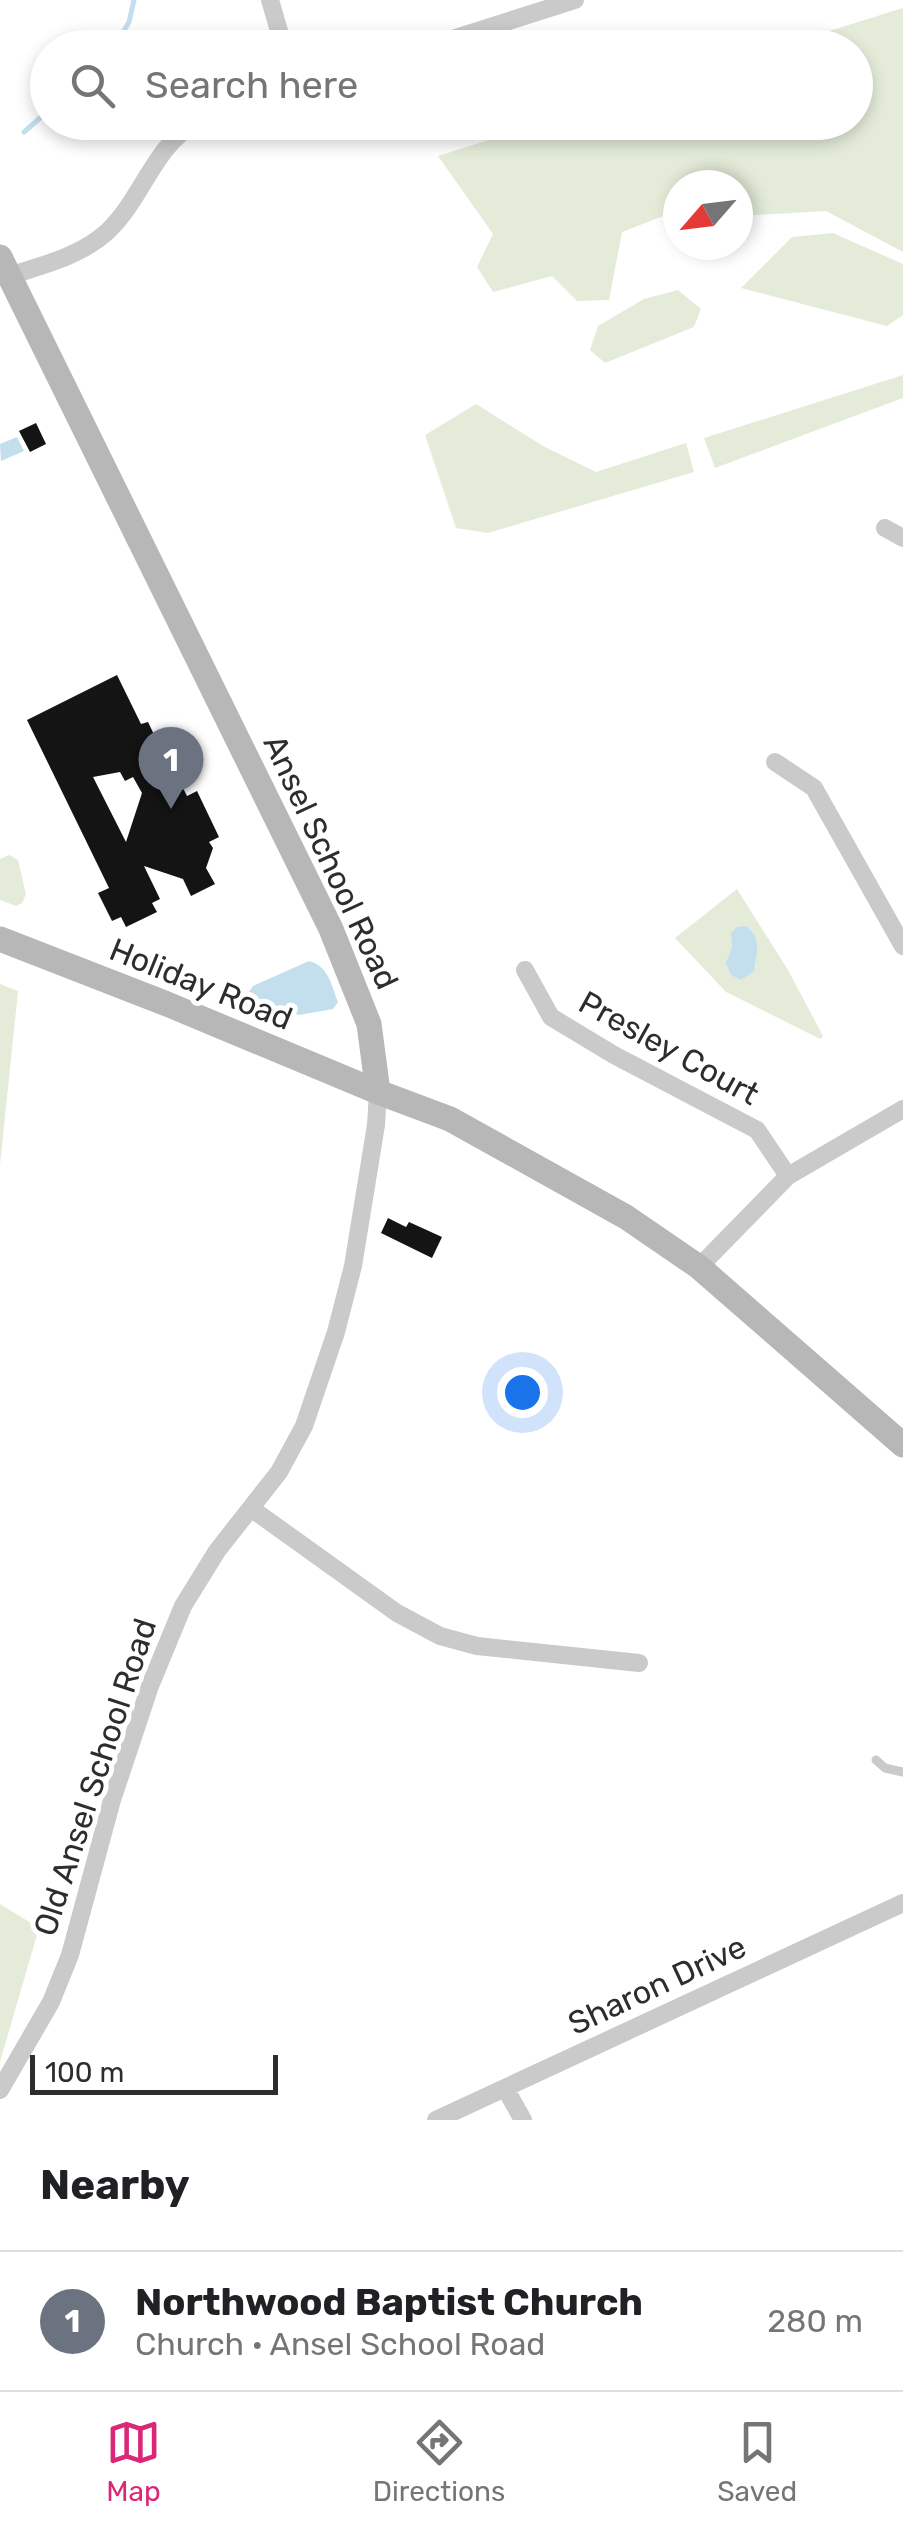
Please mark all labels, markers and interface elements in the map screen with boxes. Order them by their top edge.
search box [30,30,873,140]
icon: search [65,58,120,113]
text: Search here [145,62,358,108]
north arrow [663,170,753,260]
pin: 1 [138,726,204,809]
street label: Ansel School Road [255,729,407,995]
street label: Holiday Road [104,930,298,1038]
street label: Presley Court [572,983,766,1113]
your location [497,1367,548,1418]
street label: Old Ansel School Road [26,1614,164,1940]
street label: Sharon Drive [562,1927,752,2043]
scale bar [30,2050,278,2094]
text: 100 m [45,2056,124,2089]
text: Nearby [40,2160,190,2210]
text: Northwood Baptist Church [135,2279,643,2325]
text: 1 [65,2302,80,2340]
text: 280 m [767,2302,863,2340]
text: Church · Ansel School Road [135,2325,545,2363]
tab: Map [106,2415,161,2508]
tab: Directions [373,2415,505,2508]
tab: Saved [717,2415,797,2508]

